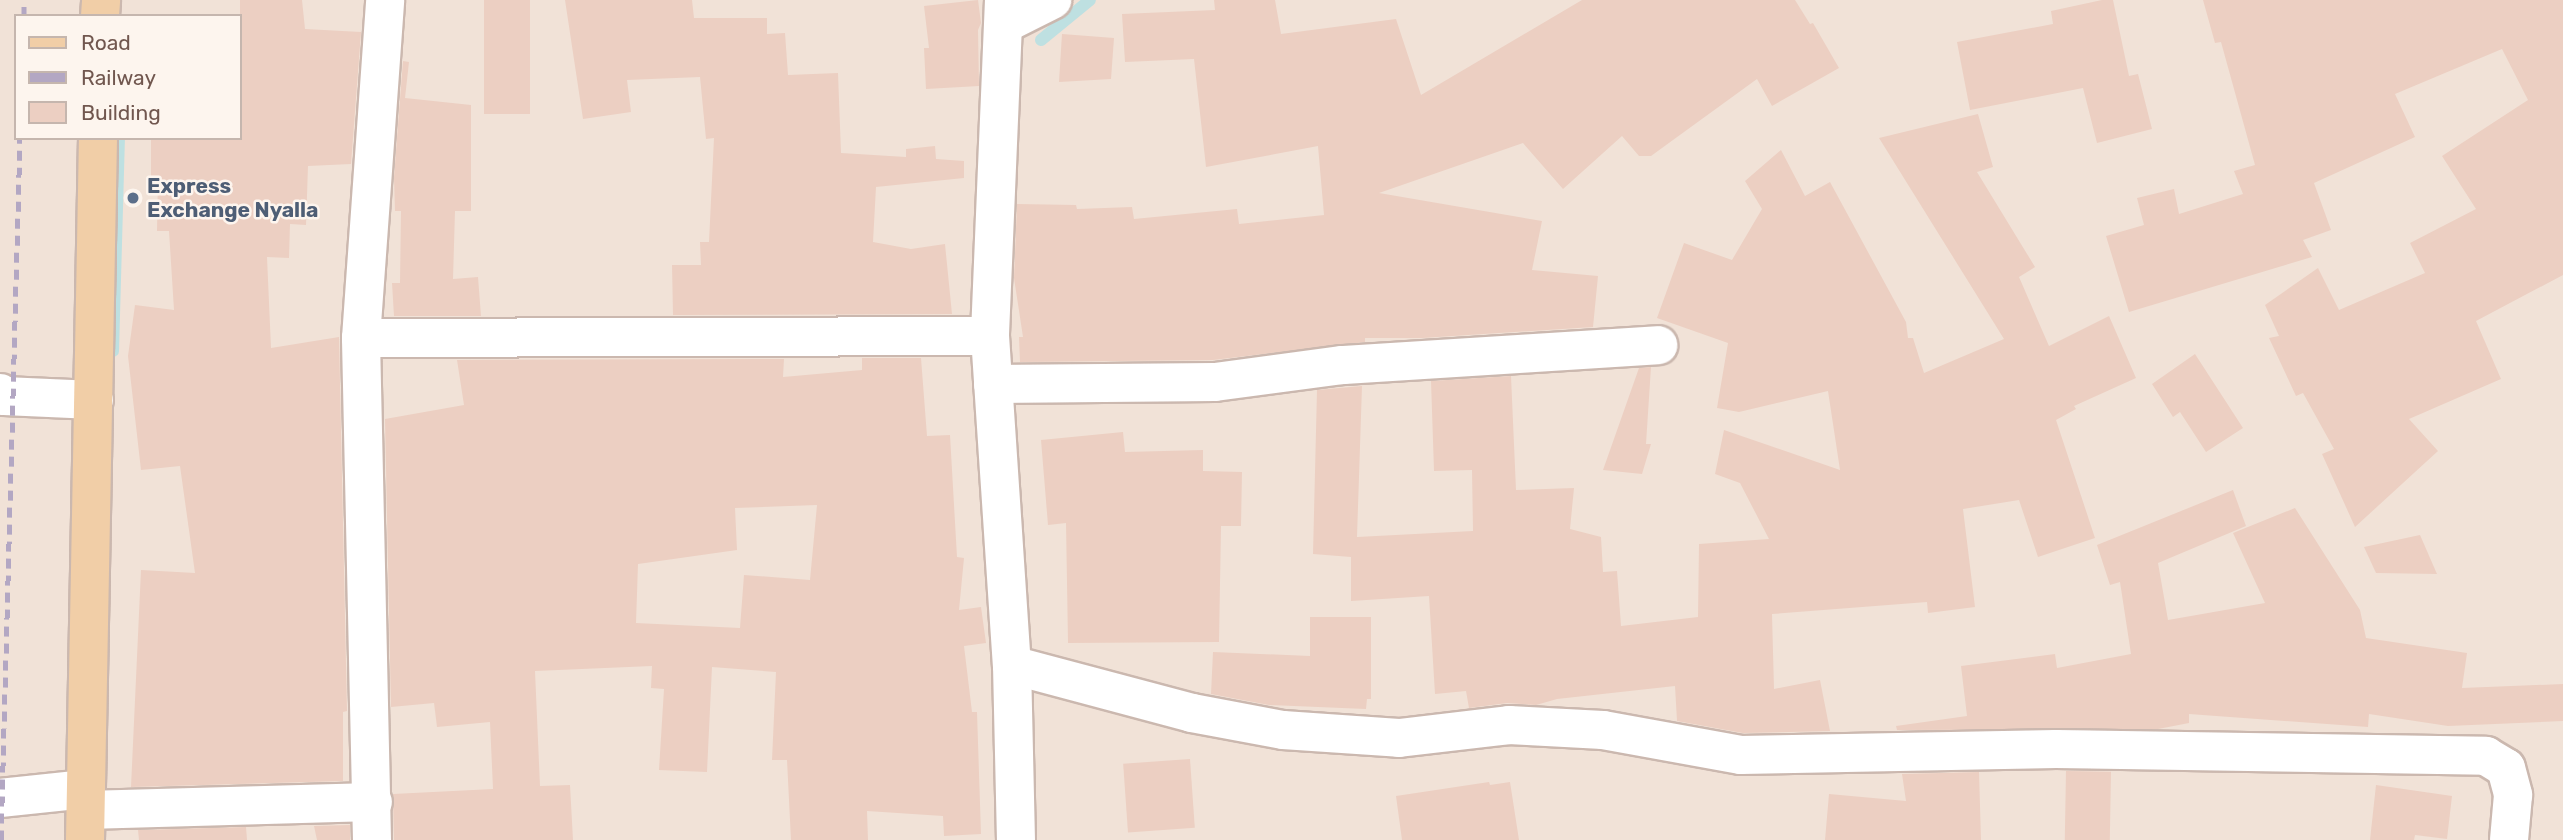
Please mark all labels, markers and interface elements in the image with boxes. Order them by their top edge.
legend [14,14,242,140]
text: Road [81,30,131,55]
text: Railway [81,65,156,90]
text: Building [81,100,161,125]
place label: Express Exchange Nyalla [147,173,318,223]
marker: Express Exchange Nyalla [125,190,141,206]

